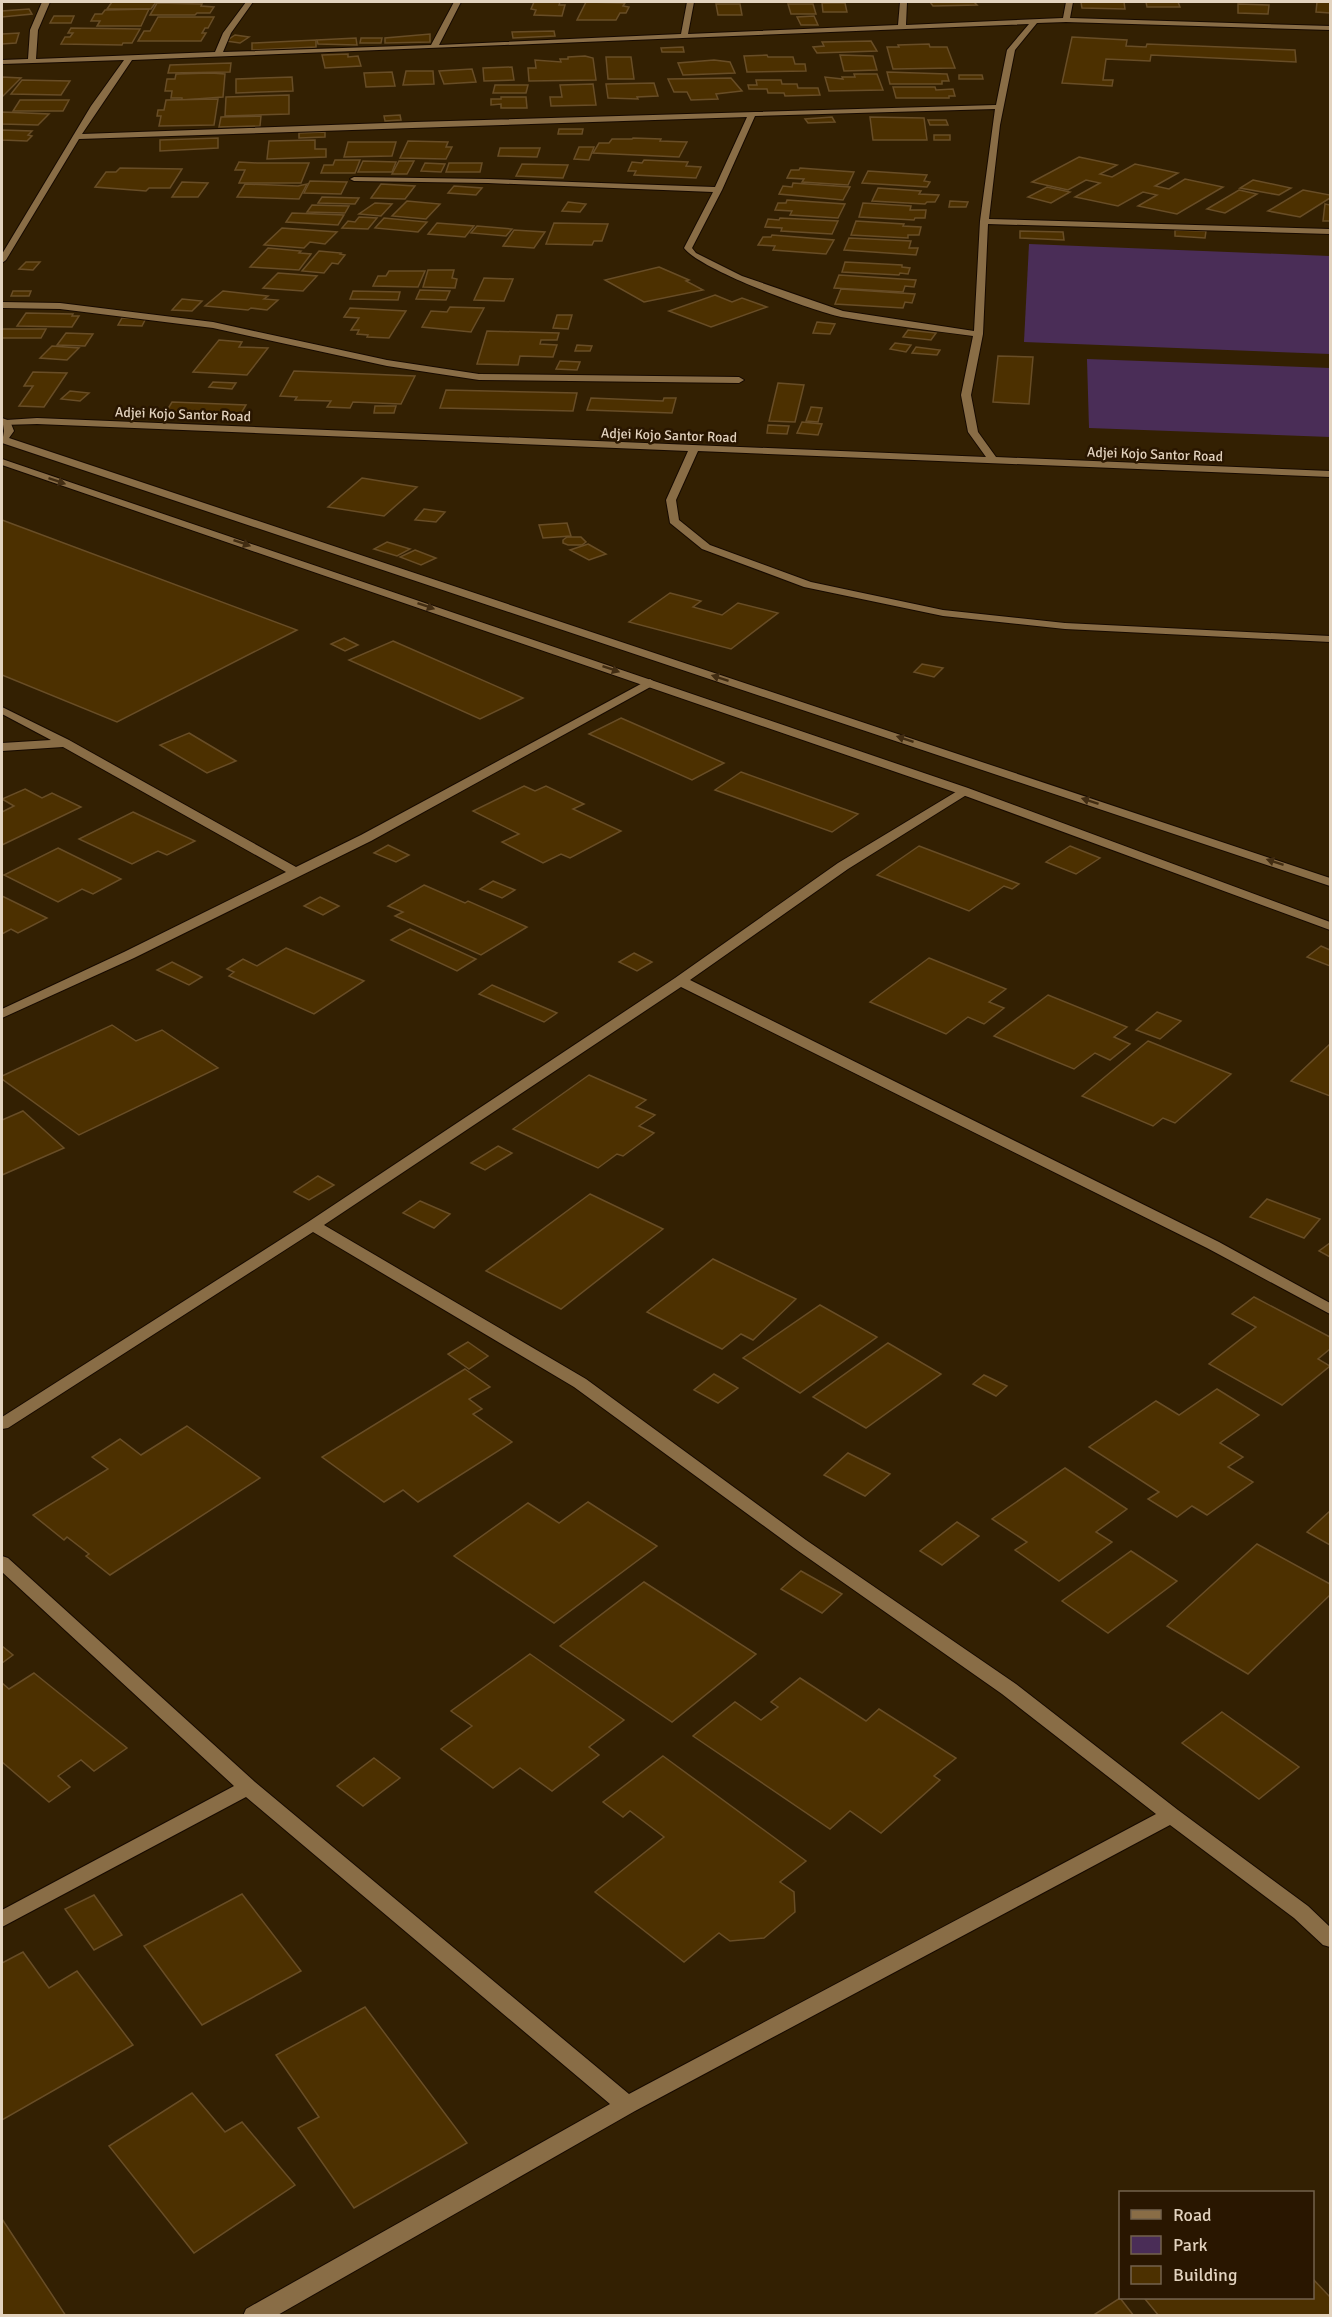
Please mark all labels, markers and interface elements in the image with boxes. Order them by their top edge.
street label: Adjei Kojo Santor Road [115,404,251,425]
street label: Adjei Kojo Santor Road [601,425,737,446]
street label: Adjei Kojo Santor Road [1087,444,1223,465]
one-way arrow [48,477,66,487]
one-way arrow [233,539,251,549]
one-way arrow [417,602,435,612]
one-way arrow [602,665,620,675]
one-way arrow [711,673,729,682]
one-way arrow [896,734,914,744]
one-way arrow [1081,795,1099,805]
one-way arrow [1266,857,1284,867]
legend [1119,2191,1314,2299]
text: Road [1173,2204,1212,2226]
text: Park [1173,2234,1208,2256]
text: Building [1173,2264,1237,2286]

